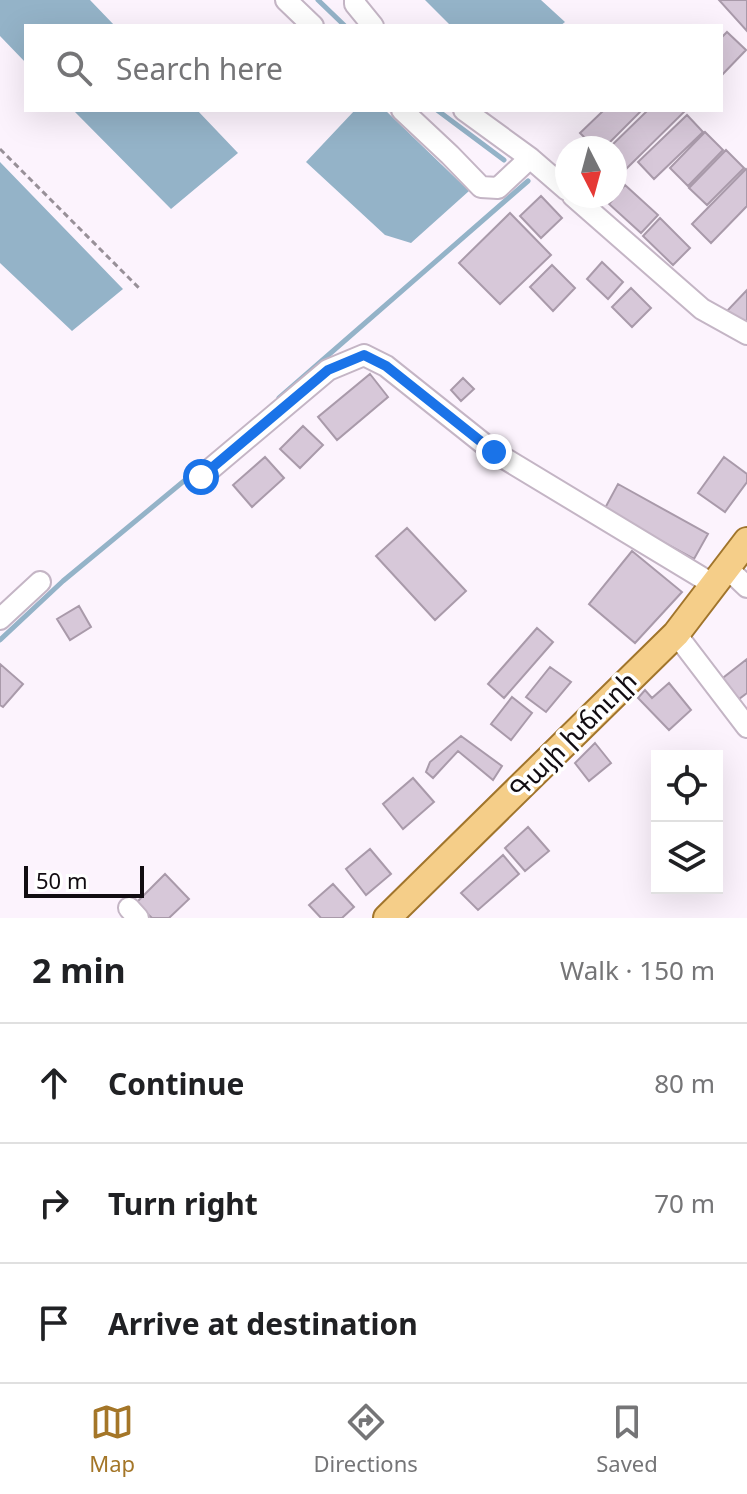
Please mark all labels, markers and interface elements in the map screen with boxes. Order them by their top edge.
search box [24,24,723,112]
icon: search [52,46,96,90]
text: Search here [116,48,283,89]
north arrow [555,136,627,208]
route end [476,434,512,470]
route start [183,459,219,495]
street label: Գայի խճուղի [501,663,644,806]
map controls [651,750,723,894]
button: locate [651,750,723,822]
button: layers [651,822,723,894]
scale bar [24,862,144,898]
text: 50 m [36,865,87,895]
text: 2 min [32,947,126,993]
text: Walk · 150 m [560,952,715,988]
icon: ahead [32,1061,76,1105]
text: Continue [108,1063,244,1104]
text: 80 m [654,1065,715,1101]
icon: right [32,1181,76,1225]
text: Turn right [108,1183,258,1224]
text: 70 m [654,1185,715,1221]
icon: arrive [32,1301,76,1345]
text: Arrive at destination [108,1303,418,1344]
tab: Map [89,1400,135,1478]
tab: Directions [313,1400,418,1478]
tab: Saved [596,1400,658,1478]

